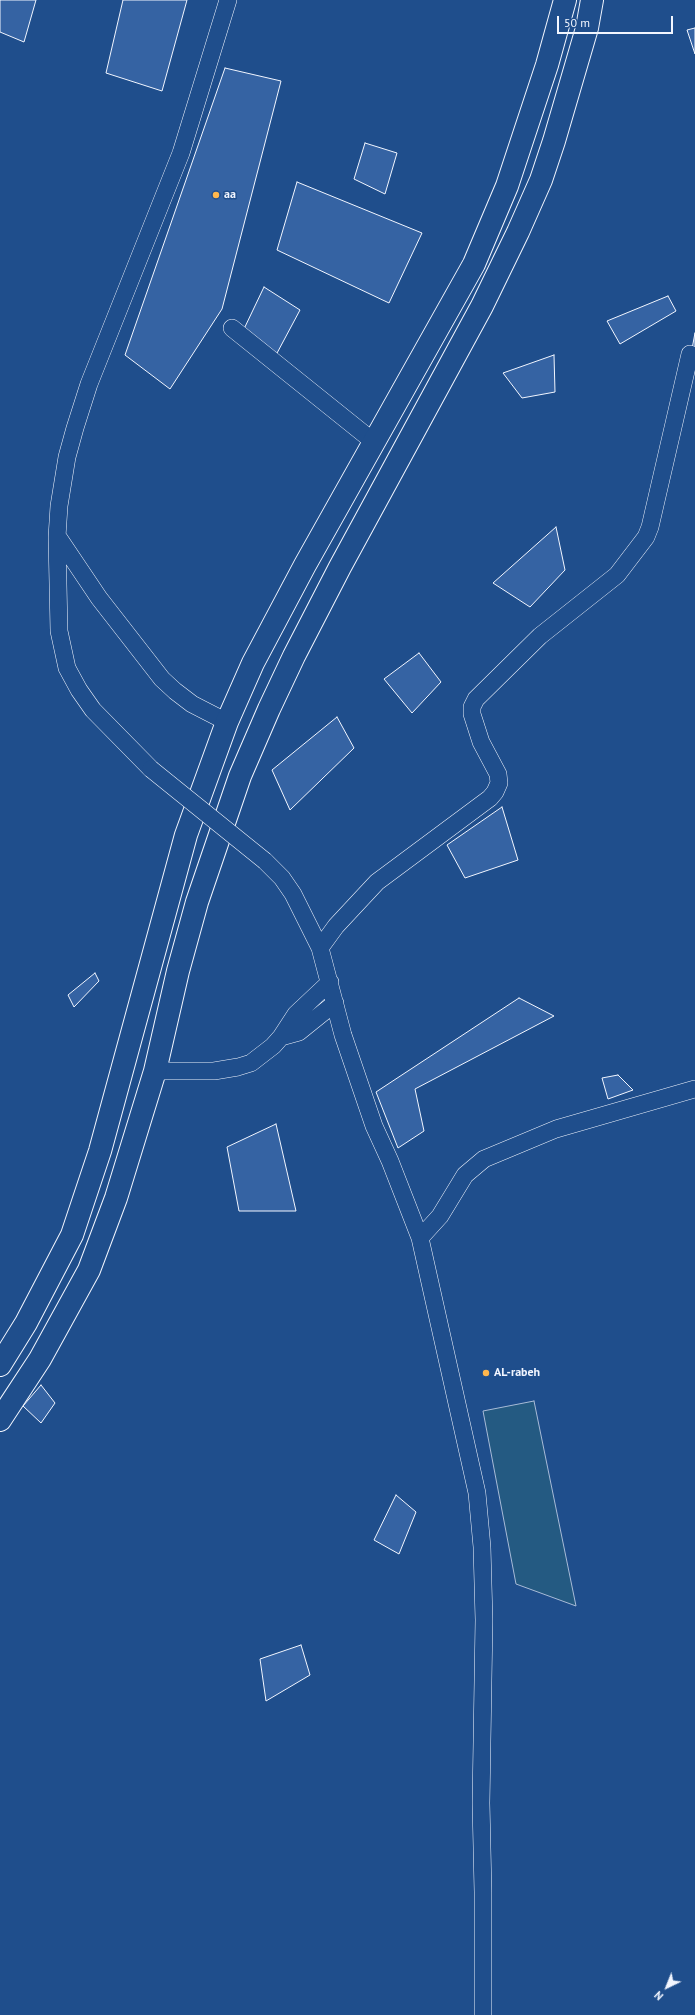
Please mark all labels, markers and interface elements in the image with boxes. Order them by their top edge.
scale bar [559,8,675,34]
text: 50 m [564,15,590,30]
place label: aa [224,188,236,202]
marker: aa [211,190,221,200]
place label: AL-rabeh [494,1366,540,1380]
marker: AL-rabeh [481,1368,491,1378]
north arrow [647,1967,687,2007]
text: N [651,1988,666,2003]

